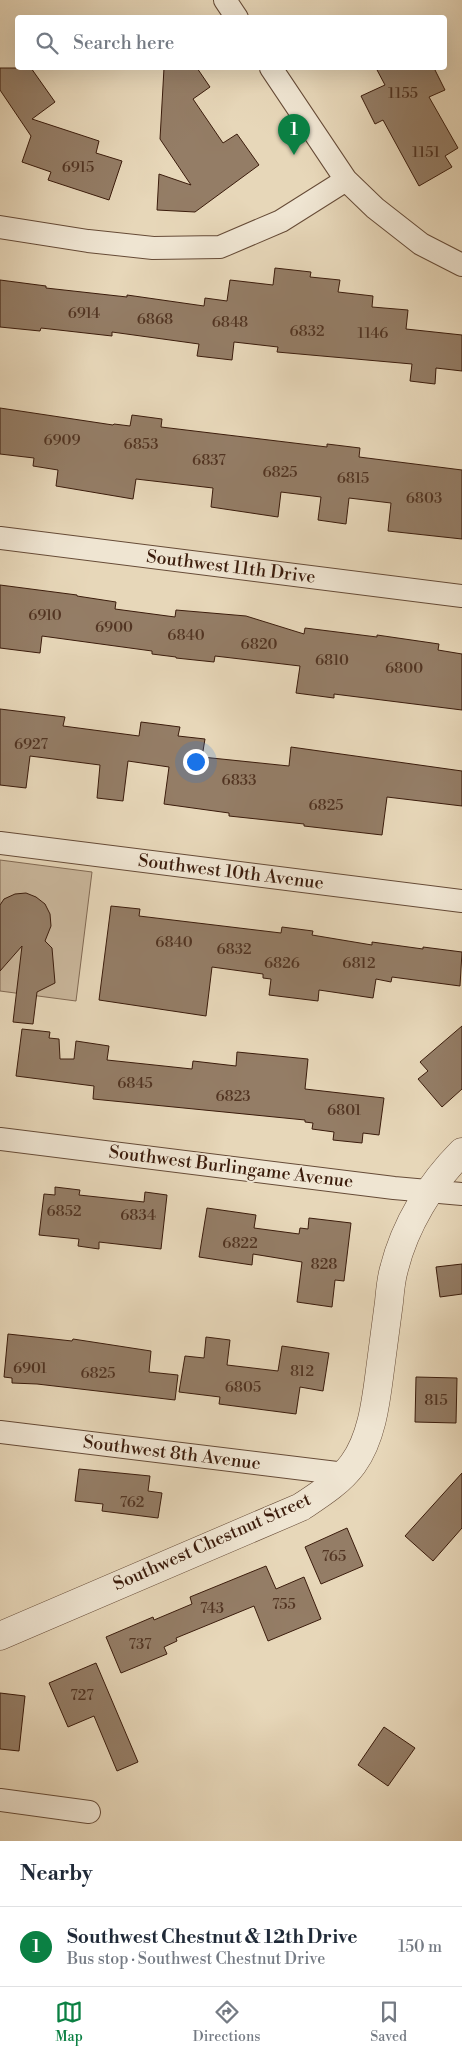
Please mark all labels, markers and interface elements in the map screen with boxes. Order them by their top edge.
search box [15,15,447,70]
icon: search [33,29,61,57]
text: Search here [73,31,174,55]
house number: 1155 [388,84,418,103]
pin: 1 [278,114,310,155]
house number: 1151 [412,143,441,162]
house number: 6915 [62,158,94,177]
house number: 6914 [68,304,100,323]
house number: 6868 [137,310,173,329]
house number: 6848 [212,313,248,332]
house number: 6832 [289,322,325,341]
house number: 1146 [358,324,388,343]
house number: 6909 [43,431,81,450]
house number: 6853 [124,435,158,454]
house number: 6837 [192,451,226,470]
house number: 6825 [262,463,298,482]
house number: 6815 [337,469,369,488]
house number: 6803 [406,489,442,508]
street label: Southwest 11th Drive [145,545,317,589]
house number: 6910 [28,606,62,625]
house number: 6900 [95,618,133,637]
house number: 6840 [167,626,205,645]
house number: 6820 [241,635,277,654]
house number: 6810 [315,651,349,670]
house number: 6800 [385,659,423,678]
house number: 6927 [14,735,49,754]
your location [183,749,209,775]
house number: 6833 [222,771,256,790]
house number: 6825 [308,796,344,815]
street label: Southwest 10th Avenue [137,849,325,895]
house number: 6840 [155,933,193,952]
house number: 6832 [216,940,252,959]
house number: 6826 [264,954,300,973]
house number: 6812 [342,954,376,973]
house number: 6845 [117,1074,153,1093]
house number: 6823 [215,1087,251,1106]
house number: 6801 [327,1101,362,1120]
street label: Southwest Burlingame Avenue [107,1141,355,1193]
house number: 6852 [46,1202,82,1221]
house number: 6834 [120,1206,156,1225]
house number: 6822 [222,1234,258,1253]
house number: 828 [311,1255,337,1274]
house number: 6901 [13,1359,48,1378]
house number: 812 [290,1362,314,1381]
house number: 6825 [80,1364,116,1383]
house number: 6805 [225,1378,261,1397]
house number: 815 [424,1391,448,1410]
street label: Southwest 8th Avenue [82,1431,262,1475]
street label: Southwest Chestnut Street [110,1488,315,1596]
house number: 762 [120,1493,144,1512]
house number: 765 [322,1547,346,1566]
house number: 755 [272,1595,296,1614]
house number: 743 [200,1599,224,1618]
house number: 737 [129,1635,152,1654]
house number: 727 [70,1686,94,1705]
text: Nearby [20,1861,93,1887]
text: Southwest Chestnut & 12th Drive [67,1925,358,1949]
text: 1 [32,1937,40,1957]
text: 150 m [398,1937,442,1957]
text: Bus stop · Southwest Chestnut Drive [67,1949,325,1969]
tab: Map [55,1998,83,2046]
tab: Directions [193,1998,260,2046]
tab: Saved [370,1998,407,2046]

